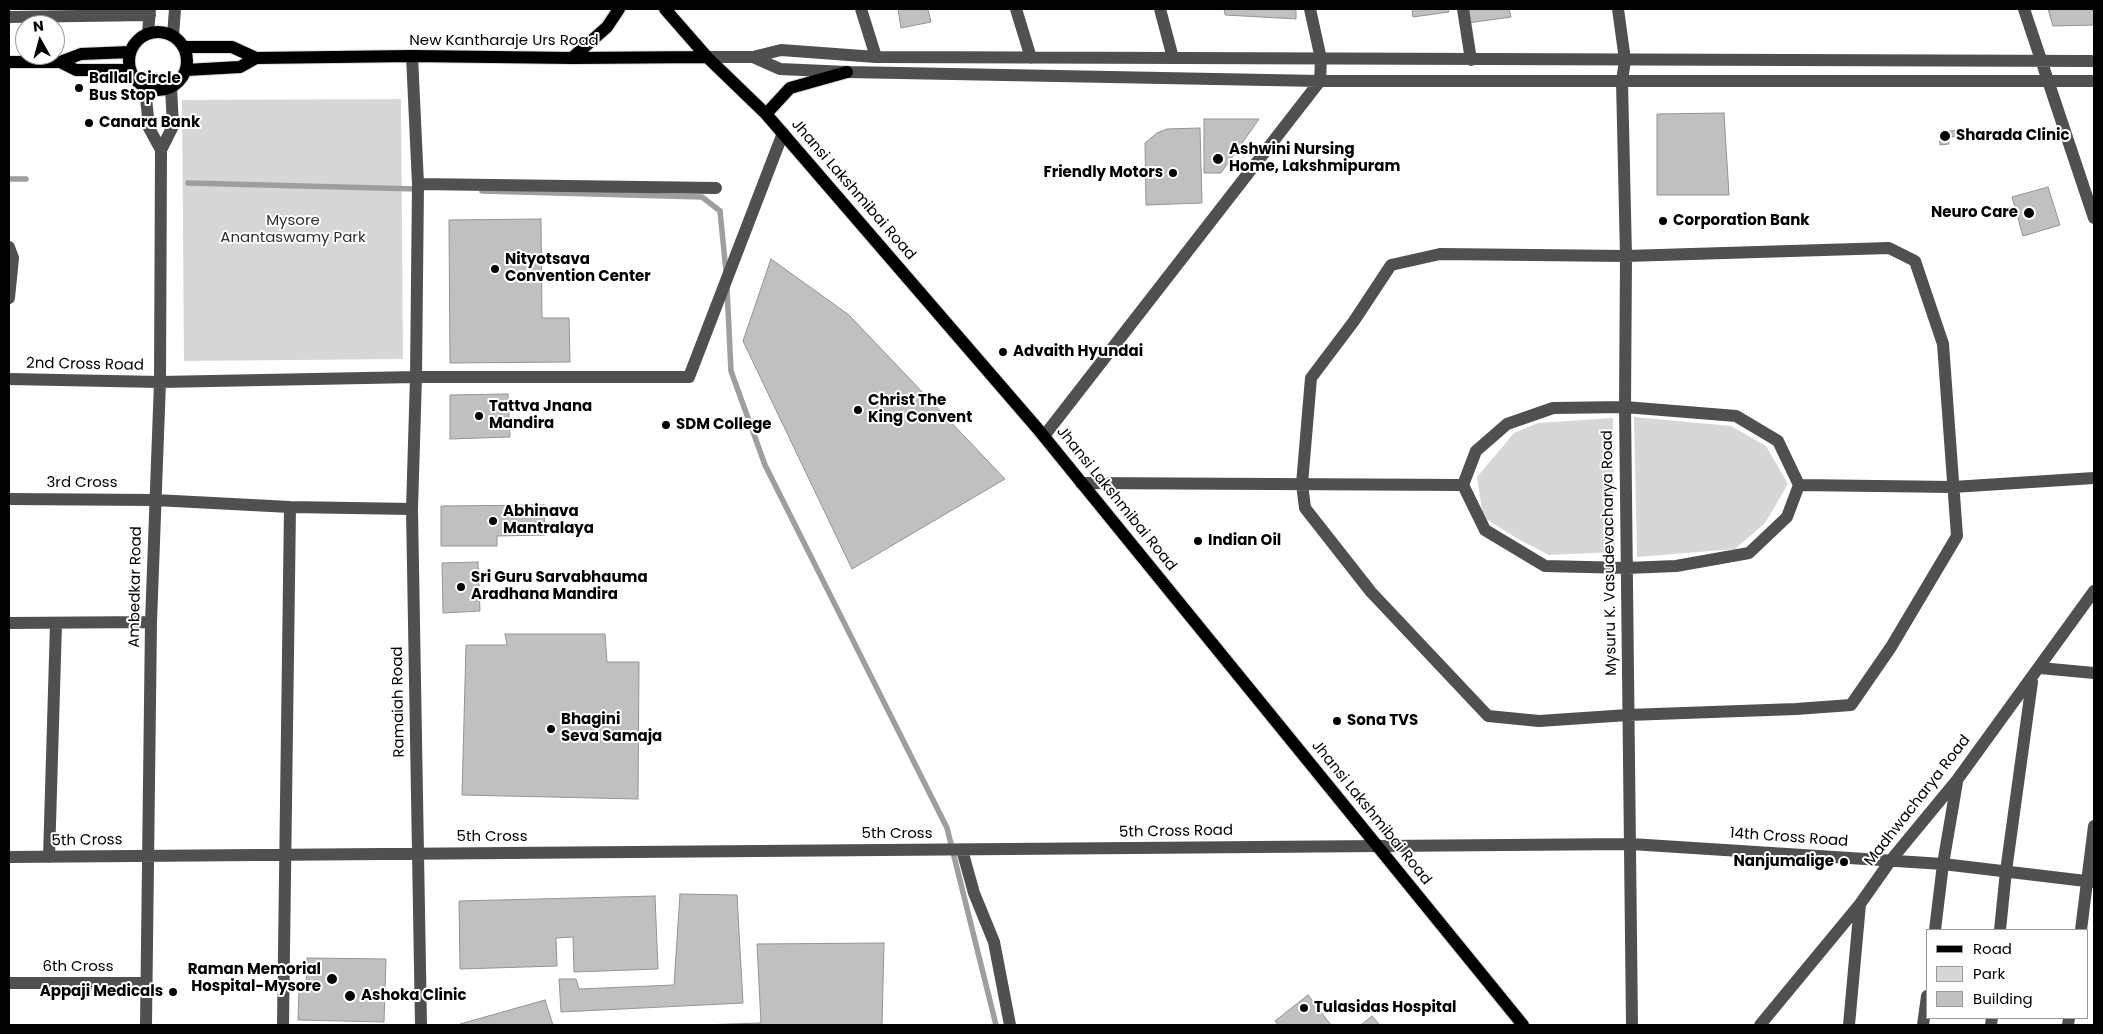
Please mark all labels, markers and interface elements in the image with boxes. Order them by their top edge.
north arrow [15,15,65,65]
text: N [32,16,45,37]
street label: New Kantharaje Urs Road [409,32,599,50]
place label: Ballal Circle Bus Stop [89,70,181,105]
marker: Ballal Circle Bus Stop [73,82,85,94]
place label: Canara Bank [99,114,200,132]
street label: Jhansi Lakshmibai Road [787,116,919,264]
marker: Canara Bank [83,117,95,129]
place label: Sharada Clinic [1956,127,2070,145]
marker: Sharada Clinic [1938,129,1952,143]
place label: Ashwini Nursing Home, Lakshmipuram [1229,141,1400,176]
marker: Ashwini Nursing Home, Lakshmipuram [1211,152,1225,166]
place label: Friendly Motors [1044,164,1163,182]
marker: Friendly Motors [1167,167,1179,179]
place label: Neuro Care [1931,204,2018,222]
marker: Neuro Care [2022,206,2036,220]
park label: Mysore Anantaswamy Park [220,212,366,247]
place label: Corporation Bank [1673,212,1810,230]
marker: Corporation Bank [1657,215,1669,227]
place label: Nityotsava Convention Center [505,251,651,286]
marker: Nityotsava Convention Center [489,263,501,275]
place label: Advaith Hyundai [1013,343,1143,361]
marker: Advaith Hyundai [997,346,1009,358]
street label: 2nd Cross Road [26,355,144,375]
place label: Christ The King Convent [868,392,972,427]
place label: Tattva Jnana Mandira [489,398,592,433]
marker: Christ The King Convent [852,404,864,416]
marker: Tattva Jnana Mandira [473,410,485,422]
place label: SDM College [676,416,772,434]
marker: SDM College [660,419,672,431]
street label: Jhansi Lakshmibai Road [1052,423,1180,575]
street label: Mysuru K. Vasudevacharya Road [1599,430,1621,676]
street label: 3rd Cross [46,474,118,492]
place label: Abhinava Mantralaya [503,503,594,538]
marker: Abhinava Mantralaya [487,515,499,527]
street label: Ambedkar Road [126,526,146,648]
place label: Indian Oil [1208,532,1281,550]
marker: Indian Oil [1192,535,1204,547]
place label: Sri Guru Sarvabhauma Aradhana Mandira [471,569,648,604]
marker: Sri Guru Sarvabhauma Aradhana Mandira [455,581,467,593]
street label: Ramaiah Road [389,646,409,758]
place label: Bhagini Seva Samaja [561,711,662,746]
place label: Sona TVS [1347,712,1418,730]
marker: Sona TVS [1331,715,1343,727]
marker: Bhagini Seva Samaja [545,723,557,735]
street label: Madhwacharya Road [1861,732,1975,870]
street label: Jhansi Lakshmibai Road [1307,737,1435,889]
street label: 5th Cross Road [1119,822,1233,842]
street label: 5th Cross [862,825,932,843]
street label: 14th Cross Road [1729,825,1849,851]
street label: 5th Cross [457,828,527,846]
street label: 5th Cross [51,831,123,851]
place label: Nanjumalige [1734,853,1834,871]
marker: Nanjumalige [1838,856,1850,868]
legend [1926,929,2088,1019]
text: Road [1973,938,2012,959]
street label: 6th Cross [42,958,114,976]
place label: Raman Memorial Hospital-Mysore [188,961,321,996]
text: Park [1973,963,2005,984]
marker: Raman Memorial Hospital-Mysore [325,972,339,986]
place label: Appaji Medicals [40,983,163,1001]
marker: Appaji Medicals [167,986,179,998]
place label: Ashoka Clinic [361,987,467,1005]
text: Building [1973,988,2033,1009]
marker: Ashoka Clinic [343,989,357,1003]
place label: Tulasidas Hospital [1314,999,1456,1017]
marker: Tulasidas Hospital [1298,1002,1310,1014]

